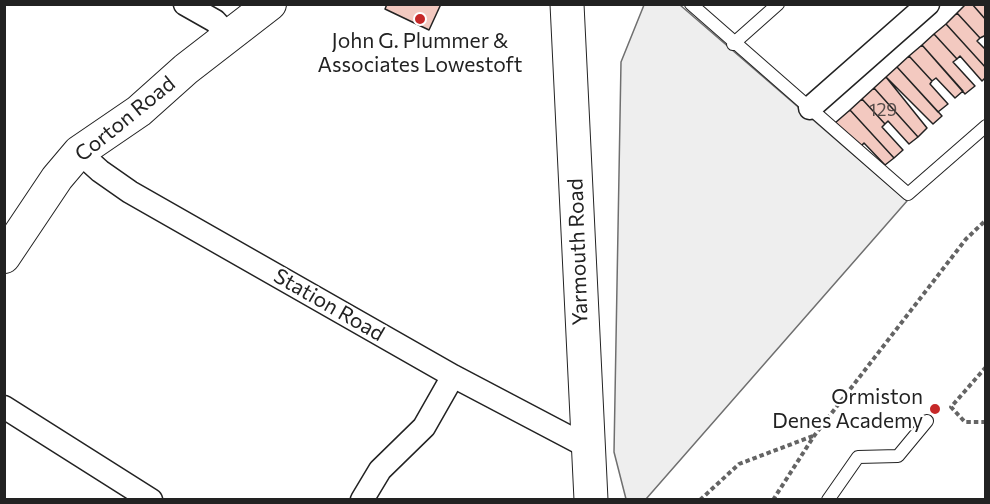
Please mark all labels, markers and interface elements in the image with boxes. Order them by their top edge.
marker: John G. Plummer & Associates Lowestoft [413,12,427,26]
place label: John G. Plummer & Associates Lowestoft [318,28,522,78]
street label: Corton Road [70,71,180,167]
house number: 129 [869,99,897,121]
street label: Yarmouth Road [563,178,593,326]
street label: Station Road [269,263,389,347]
place label: Ormiston Denes Academy [772,384,923,434]
marker: Ormiston Denes Academy [928,402,942,416]

